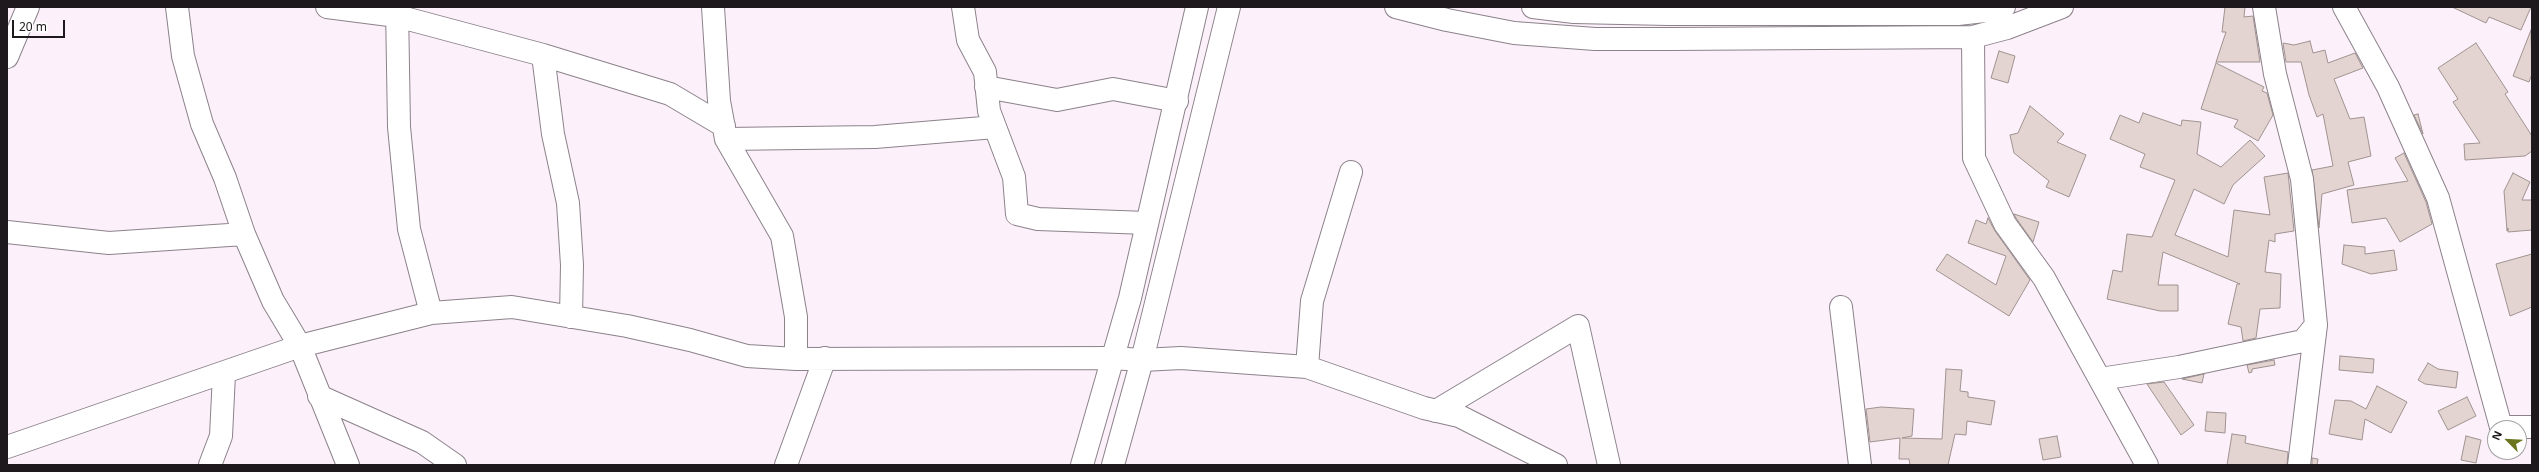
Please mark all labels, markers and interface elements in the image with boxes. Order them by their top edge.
scale bar [14,12,67,38]
text: 20 m [19,18,47,35]
north arrow [2487,420,2527,460]
text: N [2488,428,2505,442]

